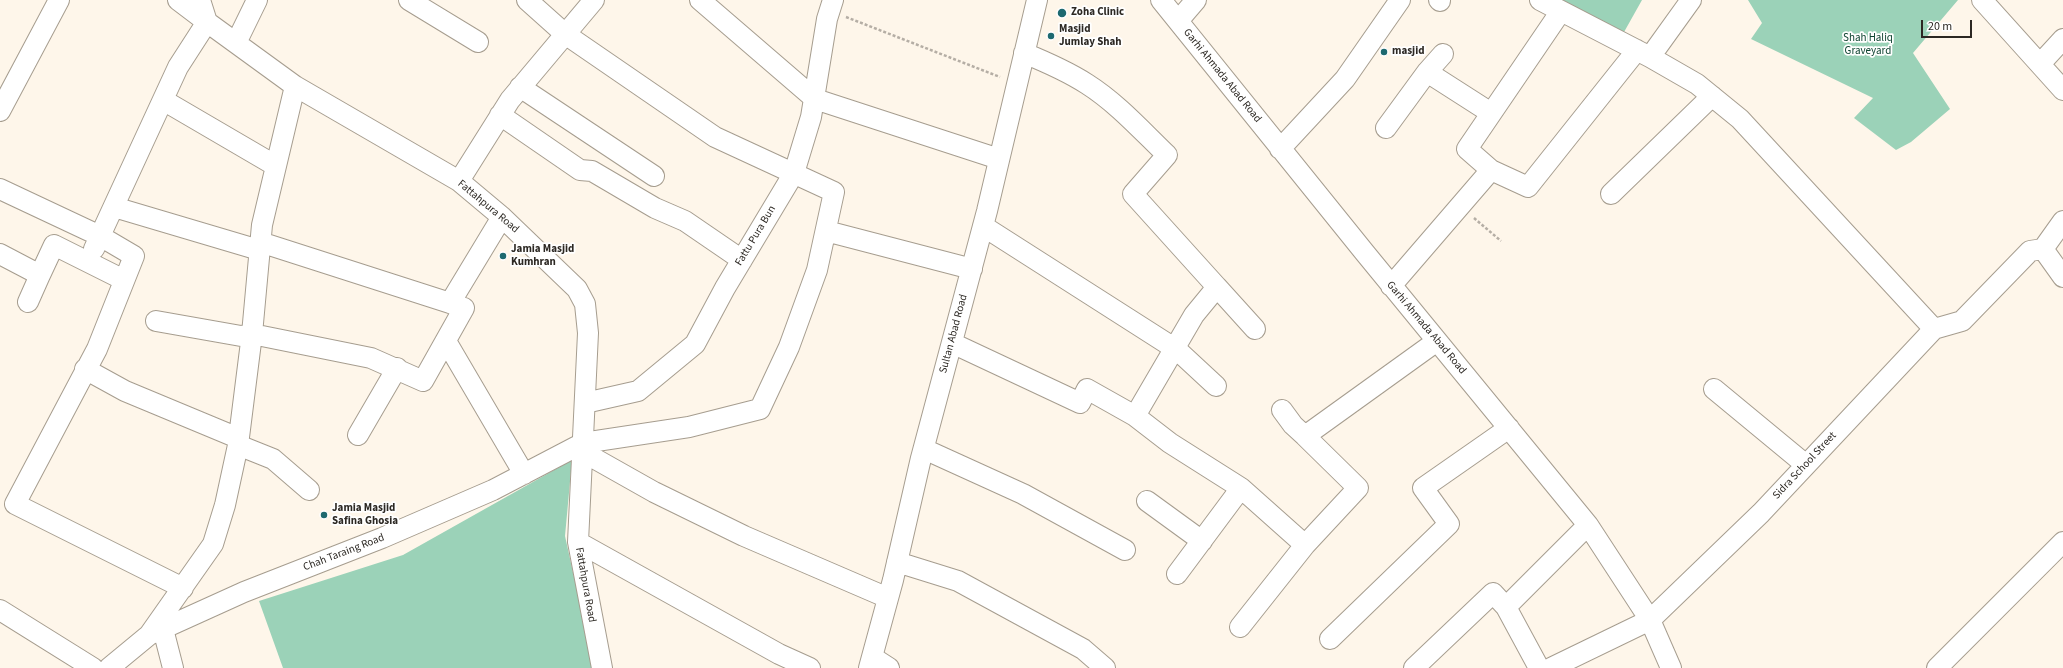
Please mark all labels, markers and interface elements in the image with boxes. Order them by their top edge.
place label: Zoha Clinic [1071,6,1124,20]
marker: Zoha Clinic [1056,7,1068,19]
scale bar [1923,12,1974,38]
text: 20 m [1928,18,1952,35]
place label: Masjid Jumlay Shah [1059,23,1122,49]
street label: Garhi Ahmada Abad Road [1180,26,1264,126]
marker: Masjid Jumlay Shah [1046,31,1056,41]
park label: Shah Haliq Graveyard [1843,32,1893,58]
place label: masjid [1392,45,1424,59]
marker: masjid [1379,47,1389,57]
street label: Fattahpura Road [455,178,521,236]
street label: Fattu Pura Bun [733,204,779,268]
place label: Jamia Masjid Kumhran [511,243,574,269]
marker: Jamia Masjid Kumhran [498,251,508,261]
street label: Garhi Ahmada Abad Road [1383,279,1469,377]
street label: Sultan Abad Road [937,293,971,375]
street label: Sidra School Street [1770,430,1840,502]
place label: Jamia Masjid Safina Ghosia [332,502,398,528]
marker: Jamia Masjid Safina Ghosia [319,510,329,520]
street label: Chah Taraing Road [302,531,386,575]
street label: Fattahpura Road [572,546,598,624]

